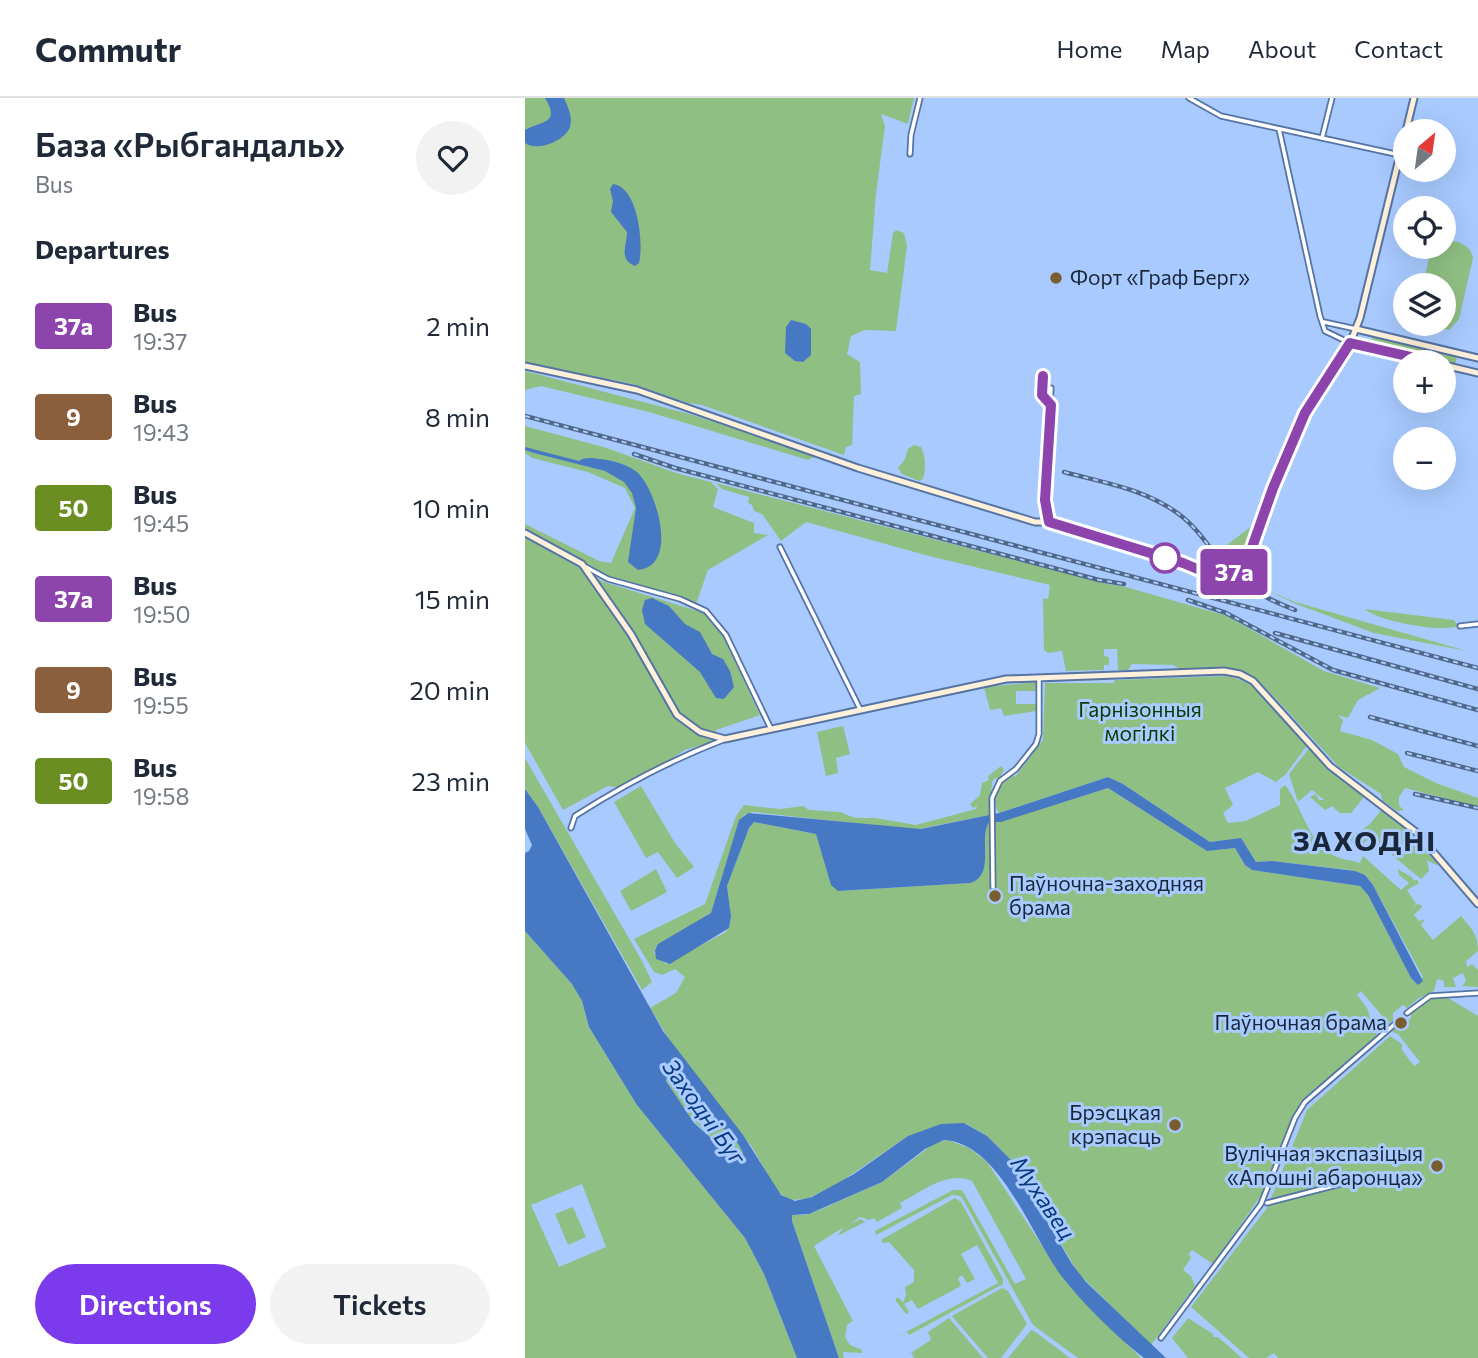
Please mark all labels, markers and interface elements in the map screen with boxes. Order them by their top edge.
text: Commutr [35,28,181,69]
text: Home [1057,34,1123,63]
text: Map [1161,34,1210,63]
text: About [1248,34,1316,63]
text: Contact [1354,34,1443,63]
north arrow [1393,119,1456,182]
map controls [1393,119,1456,490]
button: heart [416,121,490,195]
text: База «Рыбгандаль» [35,123,345,164]
text: Bus [35,170,73,198]
button: locate [1393,196,1456,259]
text: Departures [35,233,170,264]
place label: Форт «Граф Берг» [1070,264,1250,289]
marker: Форт «Граф Берг» [1048,270,1064,286]
button: layers [1393,273,1456,336]
text: Bus [133,296,177,327]
text: 2 min [426,310,490,341]
text: 37а [54,311,93,340]
text: 19:37 [133,327,187,355]
button: + [1393,350,1456,413]
text: Bus [133,387,177,418]
text: 8 min [425,401,490,432]
text: 9 [66,402,81,431]
text: 19:43 [133,418,189,446]
button: − [1393,427,1456,490]
text: Bus [133,478,177,509]
text: 10 min [413,492,490,523]
text: 50 [59,493,88,522]
text: 19:45 [133,509,189,537]
unlabelled marker [1150,543,1180,573]
line badge: 37а [1194,549,1274,595]
text: 37а [1214,557,1254,586]
text: Bus [133,569,177,600]
text: 15 min [415,583,490,614]
text: 37а [54,584,93,613]
text: 19:50 [133,600,190,628]
text: Bus [133,660,177,691]
text: 20 min [409,674,490,705]
text: 9 [66,675,81,704]
text: 19:55 [133,691,189,719]
park label: Гарнізонныя могілкі [1078,696,1202,745]
text: Bus [133,751,177,782]
text: 23 min [412,765,490,796]
text: 50 [59,766,88,795]
text: 19:58 [133,782,189,810]
district label: ЗАХОДНІ [1293,823,1437,857]
place label: Паўночна-заходняя брама [1009,870,1204,919]
marker: Паўночна-заходняя брама [987,888,1003,904]
place label: Паўночная брама [1215,1009,1387,1034]
marker: Паўночная брама [1393,1015,1409,1031]
water label: Заходні Буг [657,1053,753,1170]
place label: Брэсцкая крэпасць [1069,1099,1161,1148]
marker: Брэсцкая крэпасць [1167,1117,1183,1133]
place label: Вулічная экспазіцыя «Апошні абаронца» [1224,1140,1423,1189]
water label: Мухавец [1006,1150,1082,1245]
marker: Вулічная экспазіцыя «Апошні абаронца» [1429,1158,1445,1174]
button: Directions [35,1264,256,1344]
button: Tickets [270,1264,490,1344]

